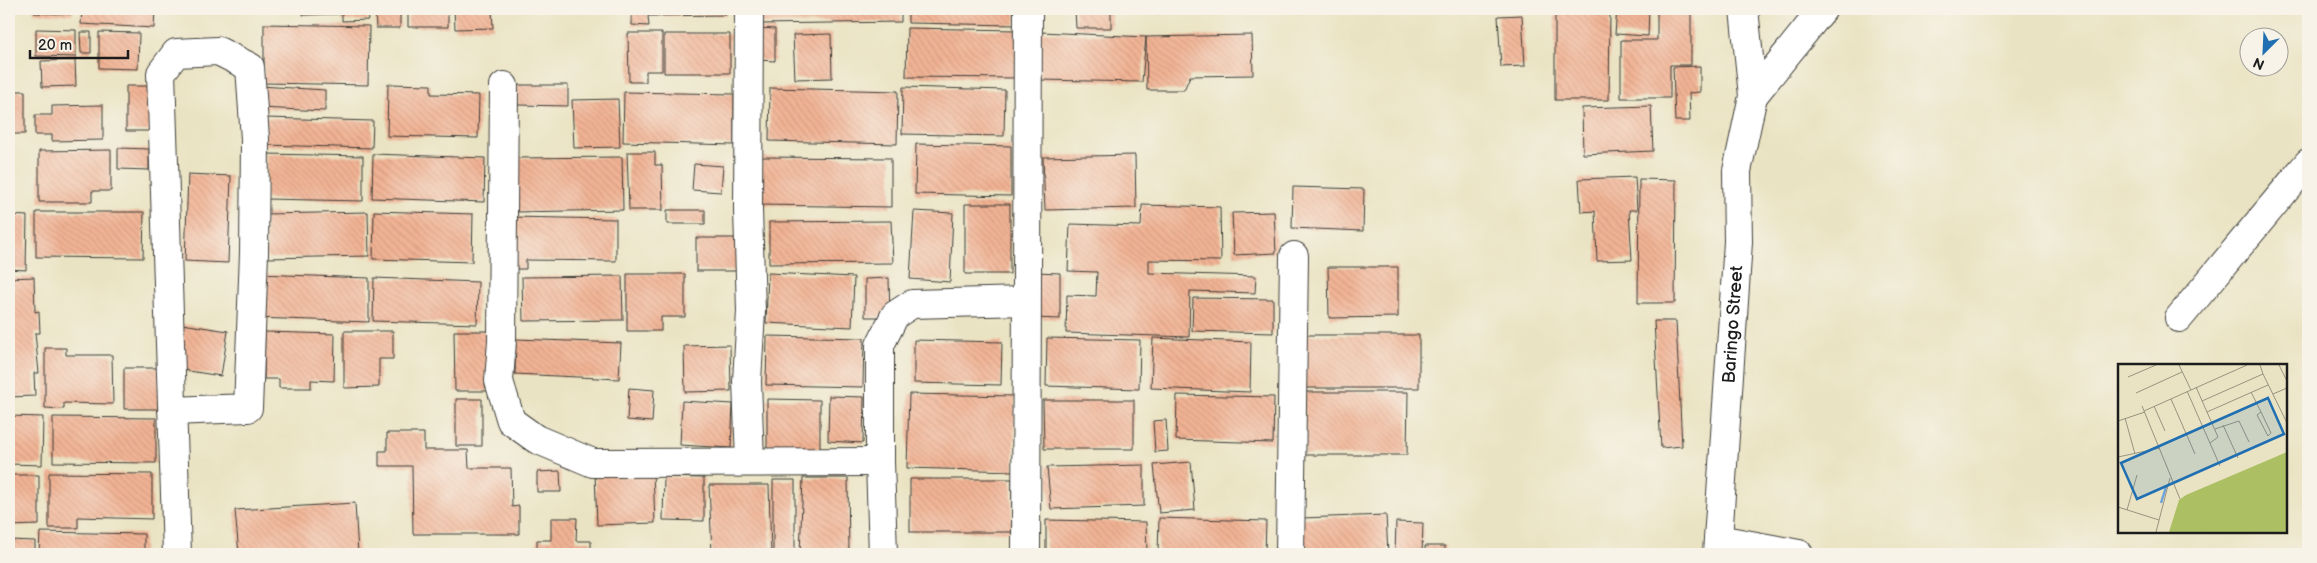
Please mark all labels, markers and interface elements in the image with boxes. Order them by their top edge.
scale bar [30,28,128,60]
north arrow [2240,28,2290,78]
text: 20 m [38,36,72,55]
text: N [2251,54,2267,73]
street label: Baringo Street [1718,264,1747,384]
inset map [2118,364,2287,533]

